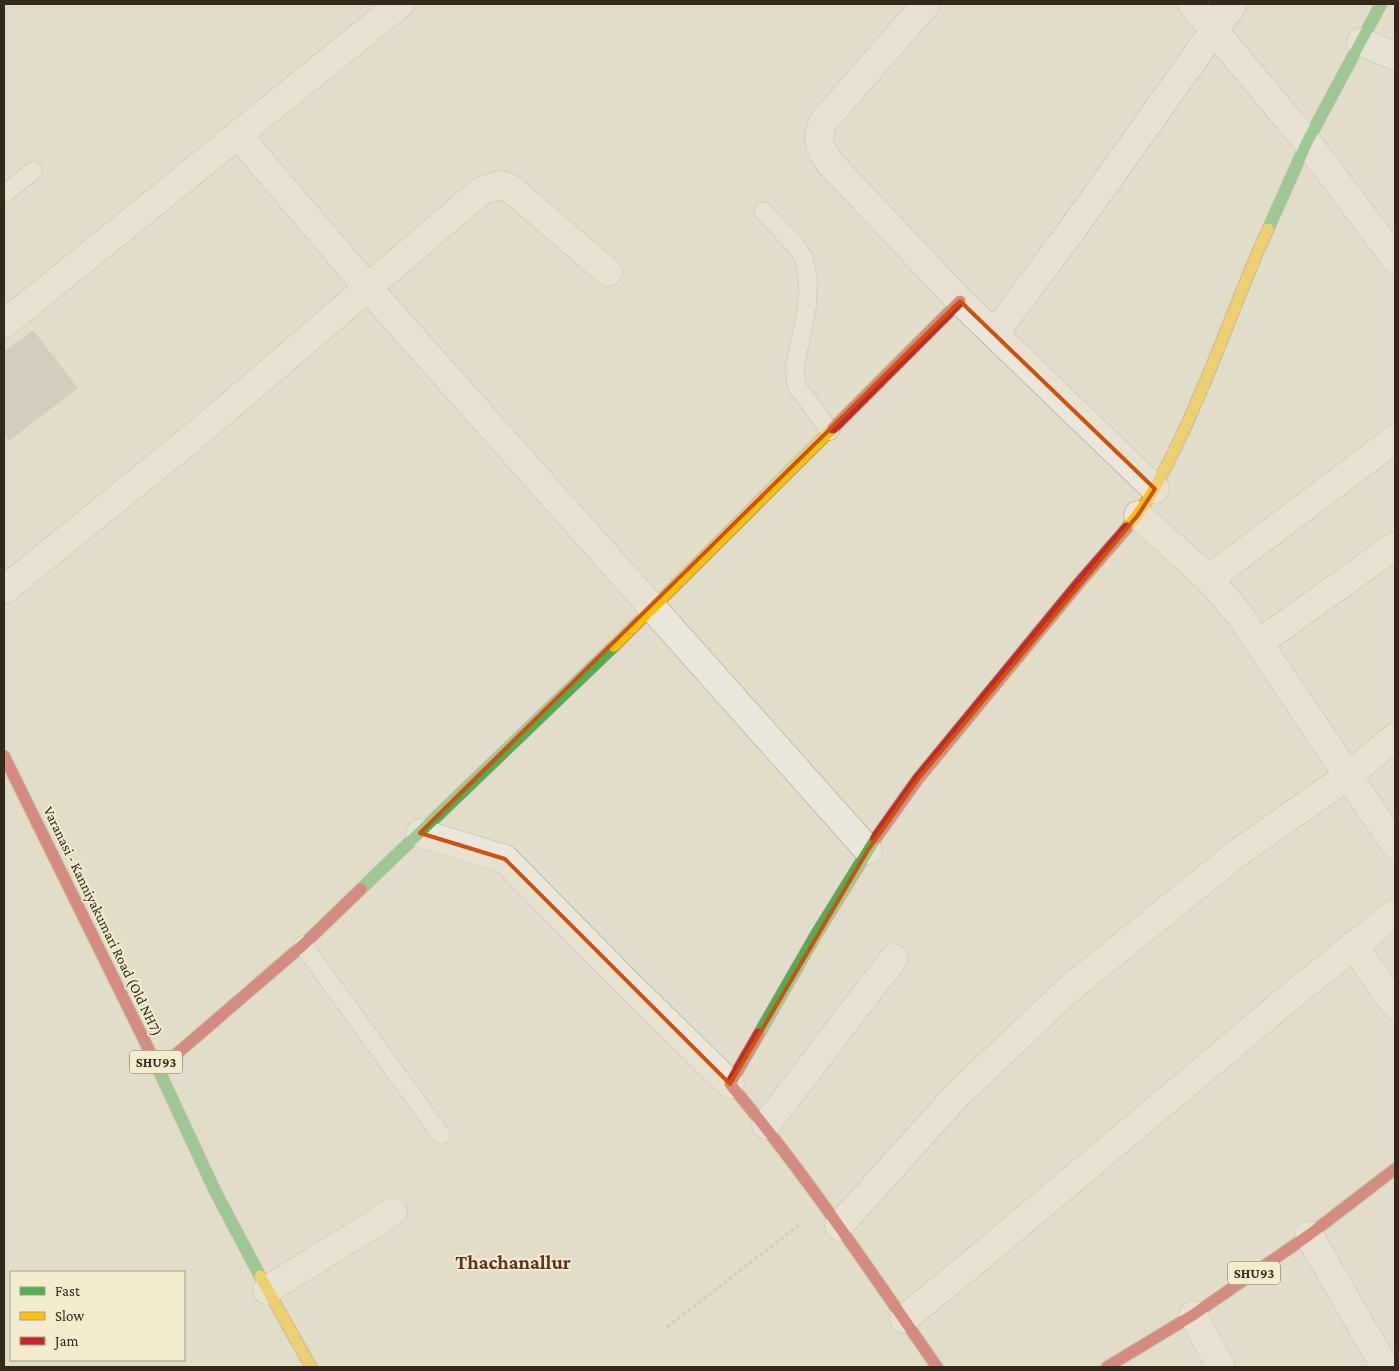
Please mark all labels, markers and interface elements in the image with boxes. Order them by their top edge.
street label: Varanasi - Kanniyakumari Road (Old NH7) [39,804,166,1039]
road number: SHU93 [130,1050,182,1074]
district label: Thachanallur [455,1251,571,1273]
road number: SHU93 [1228,1262,1280,1284]
legend [10,1271,185,1361]
text: Fast [55,1283,81,1299]
text: Slow [55,1308,85,1324]
text: Jam [53,1333,78,1350]

